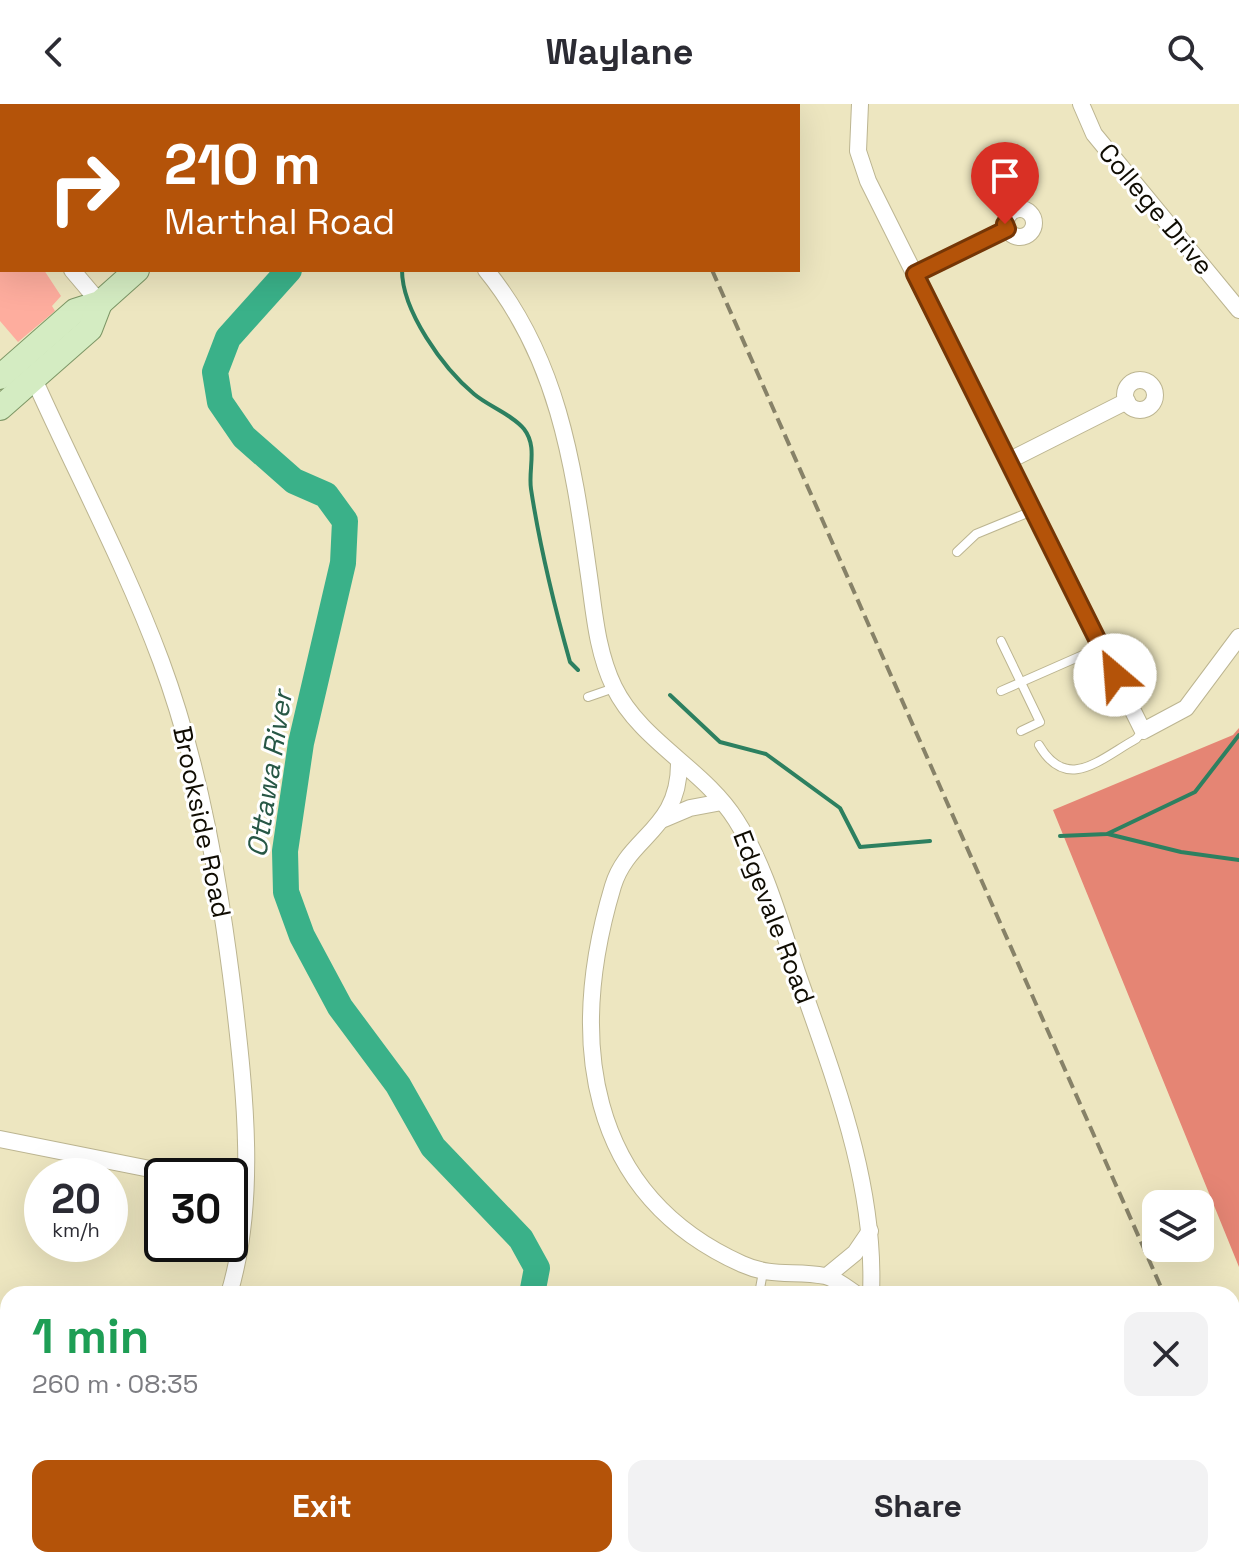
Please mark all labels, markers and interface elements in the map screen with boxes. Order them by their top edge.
text: Waylane [546,29,693,75]
icon: back [32,30,76,74]
icon: search [1163,30,1207,74]
text: 210 m [164,129,321,200]
icon: right [32,136,136,240]
street label: College Drive [1091,136,1221,282]
pin [971,142,1039,224]
icon: arrive [983,154,1027,198]
text: Marthal Road [164,199,395,245]
position arrow [1073,633,1157,717]
water label: Ottawa River [238,685,300,860]
street label: Brookside Road [165,723,239,921]
street label: Edgevale Road [725,825,823,1009]
speed limit sign: 30 [144,1158,248,1262]
text: 20 [51,1174,101,1225]
map controls [1142,1190,1214,1262]
button: layers [1142,1190,1214,1262]
text: km/h [52,1217,100,1243]
text: 1 min [32,1306,149,1367]
button: close [1124,1312,1208,1396]
text: 260 m · 08:35 [32,1367,198,1401]
button: Exit [32,1460,612,1552]
button: Share [628,1460,1208,1552]

